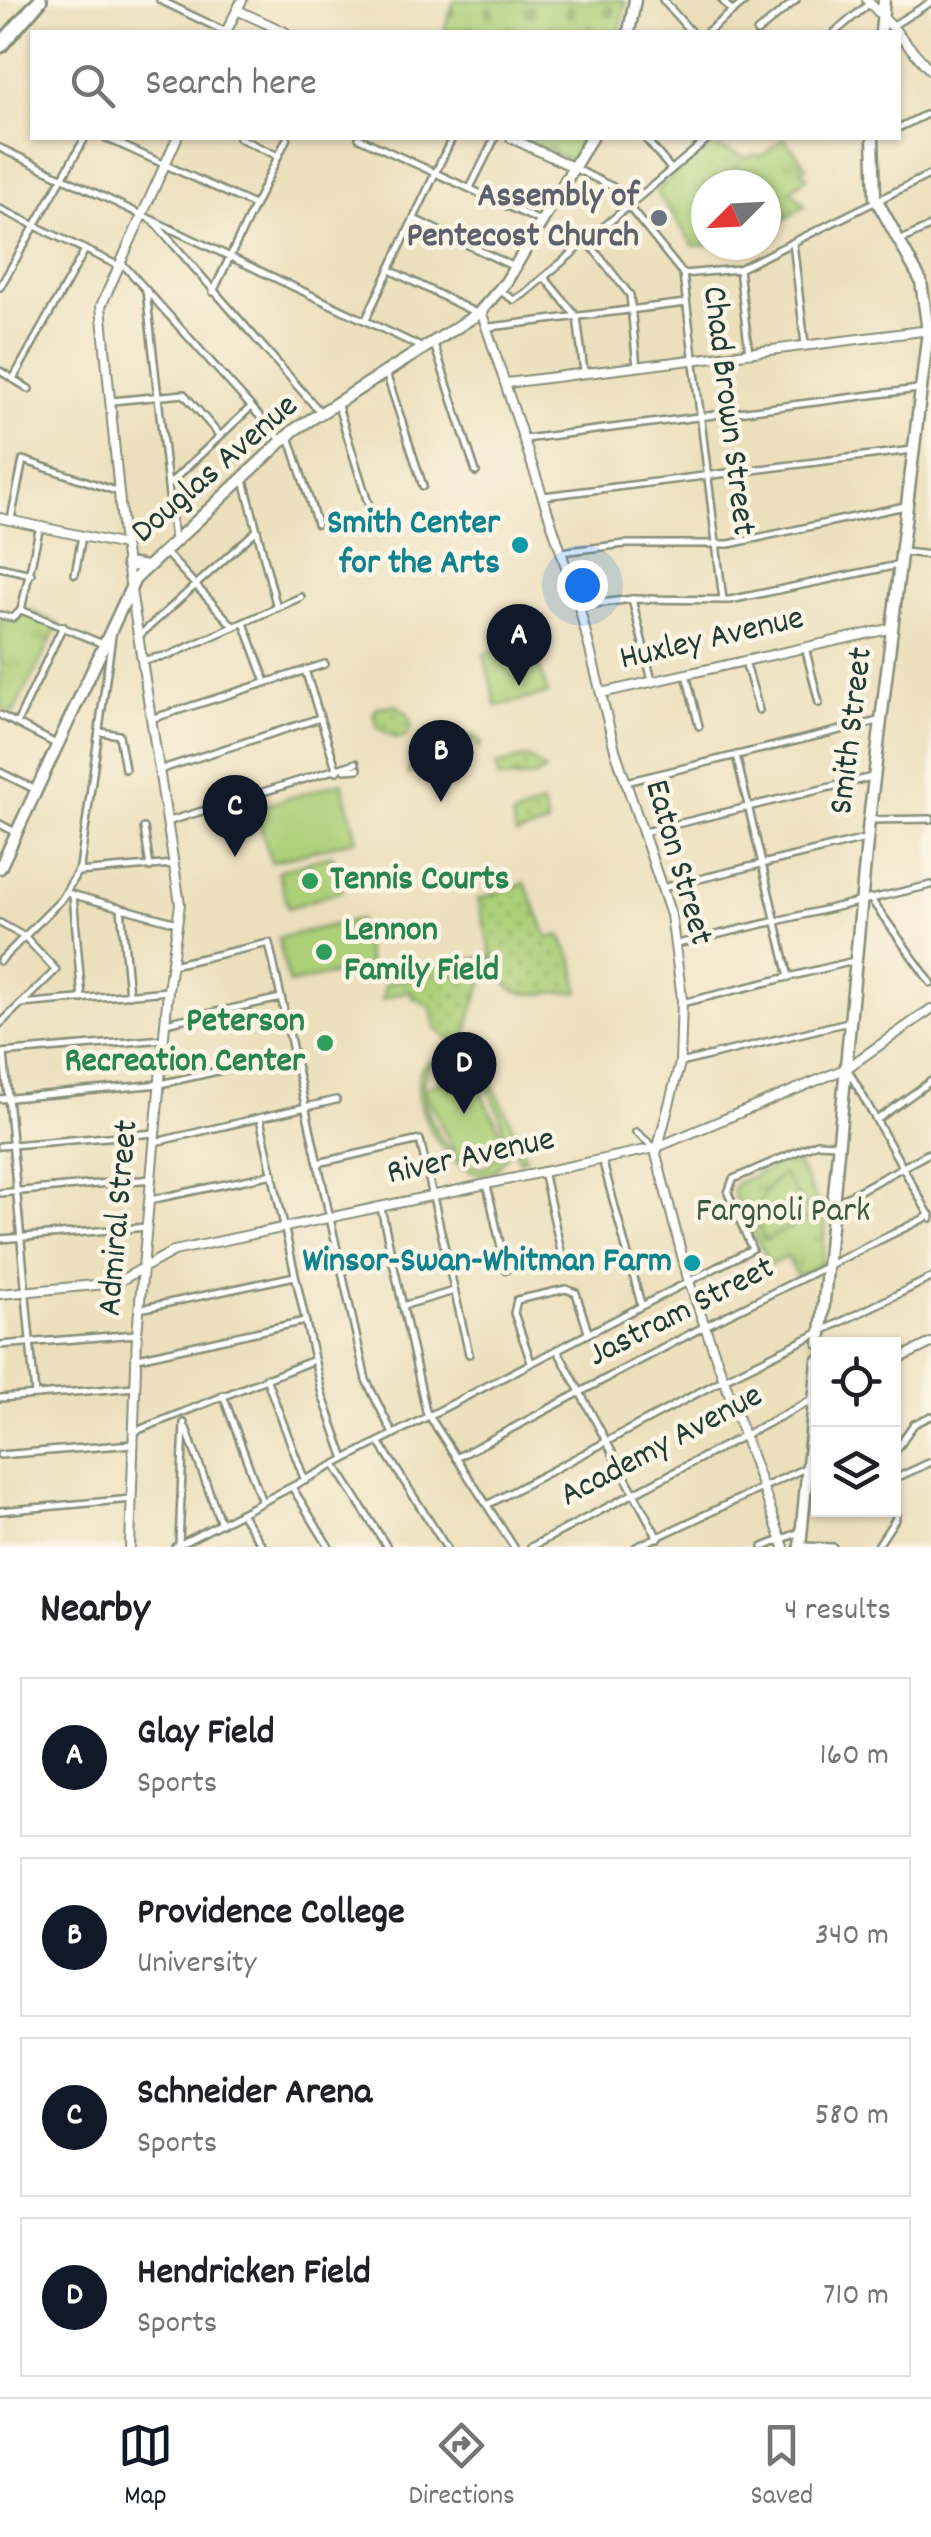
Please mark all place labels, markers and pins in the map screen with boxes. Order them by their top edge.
place label: Assembly of Pentecost Church [406,173,641,263]
marker: Assembly of Pentecost Church [648,207,670,229]
place label: Smith Center for the Arts [327,500,501,590]
marker: Smith Center for the Arts [509,534,531,556]
pin: A [486,604,552,686]
pin: B [408,720,474,802]
pin: C [202,774,268,857]
place label: Tennis Courts [330,856,509,906]
marker: Tennis Courts [299,870,321,892]
place label: Lennon Family Field [344,907,499,997]
marker: Lennon Family Field [313,941,335,963]
place label: Peterson Recreation Center [64,998,306,1088]
marker: Peterson Recreation Center [314,1032,336,1054]
pin: D [432,1032,496,1114]
place label: Winsor-Swan-Whitman Farm [302,1238,672,1288]
marker: Winsor-Swan-Whitman Farm [681,1252,703,1274]

